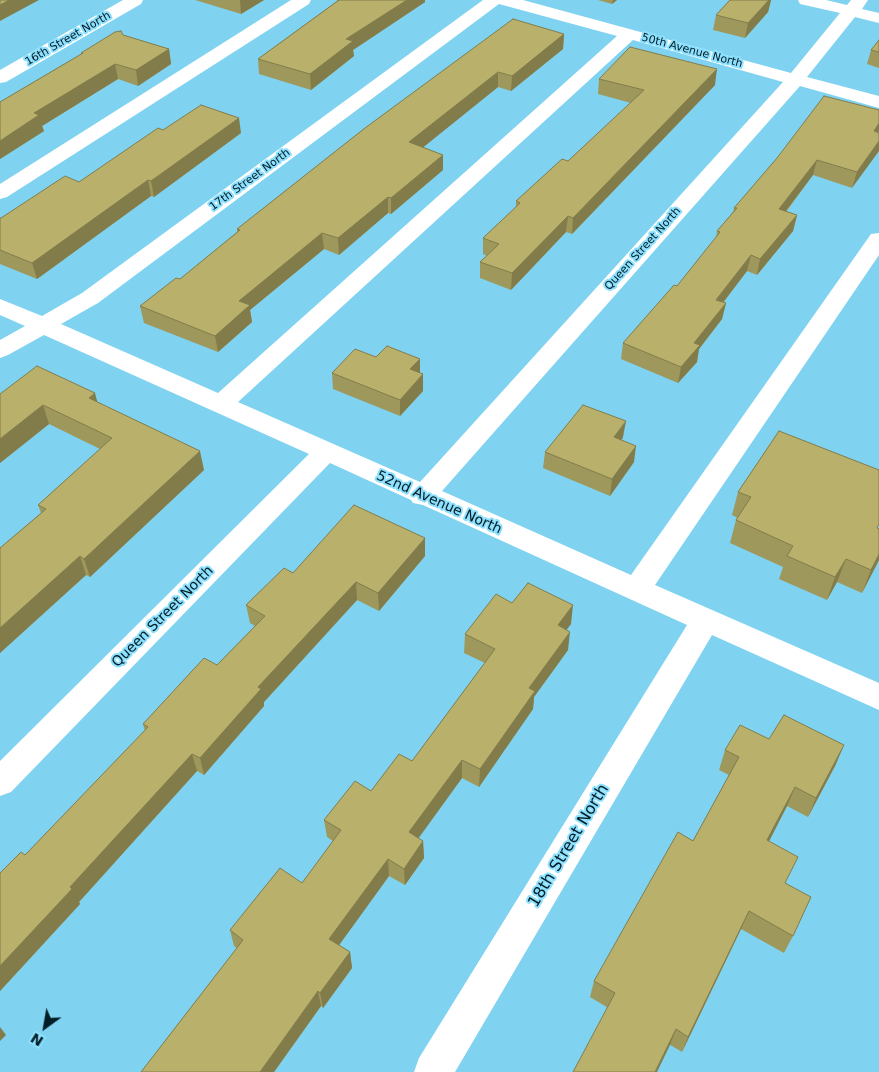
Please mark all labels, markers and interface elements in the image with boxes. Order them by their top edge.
street label: 16th Street North [23,9,113,69]
street label: 50th Avenue North [640,31,744,71]
street label: 17th Street North [207,146,293,214]
street label: Queen Street North [602,205,684,293]
street label: 52nd Avenue North [374,468,504,538]
street label: Queen Street North [109,563,217,671]
street label: 18th Street North [525,781,613,911]
north arrow [20,1002,70,1052]
text: N [28,1030,46,1050]

